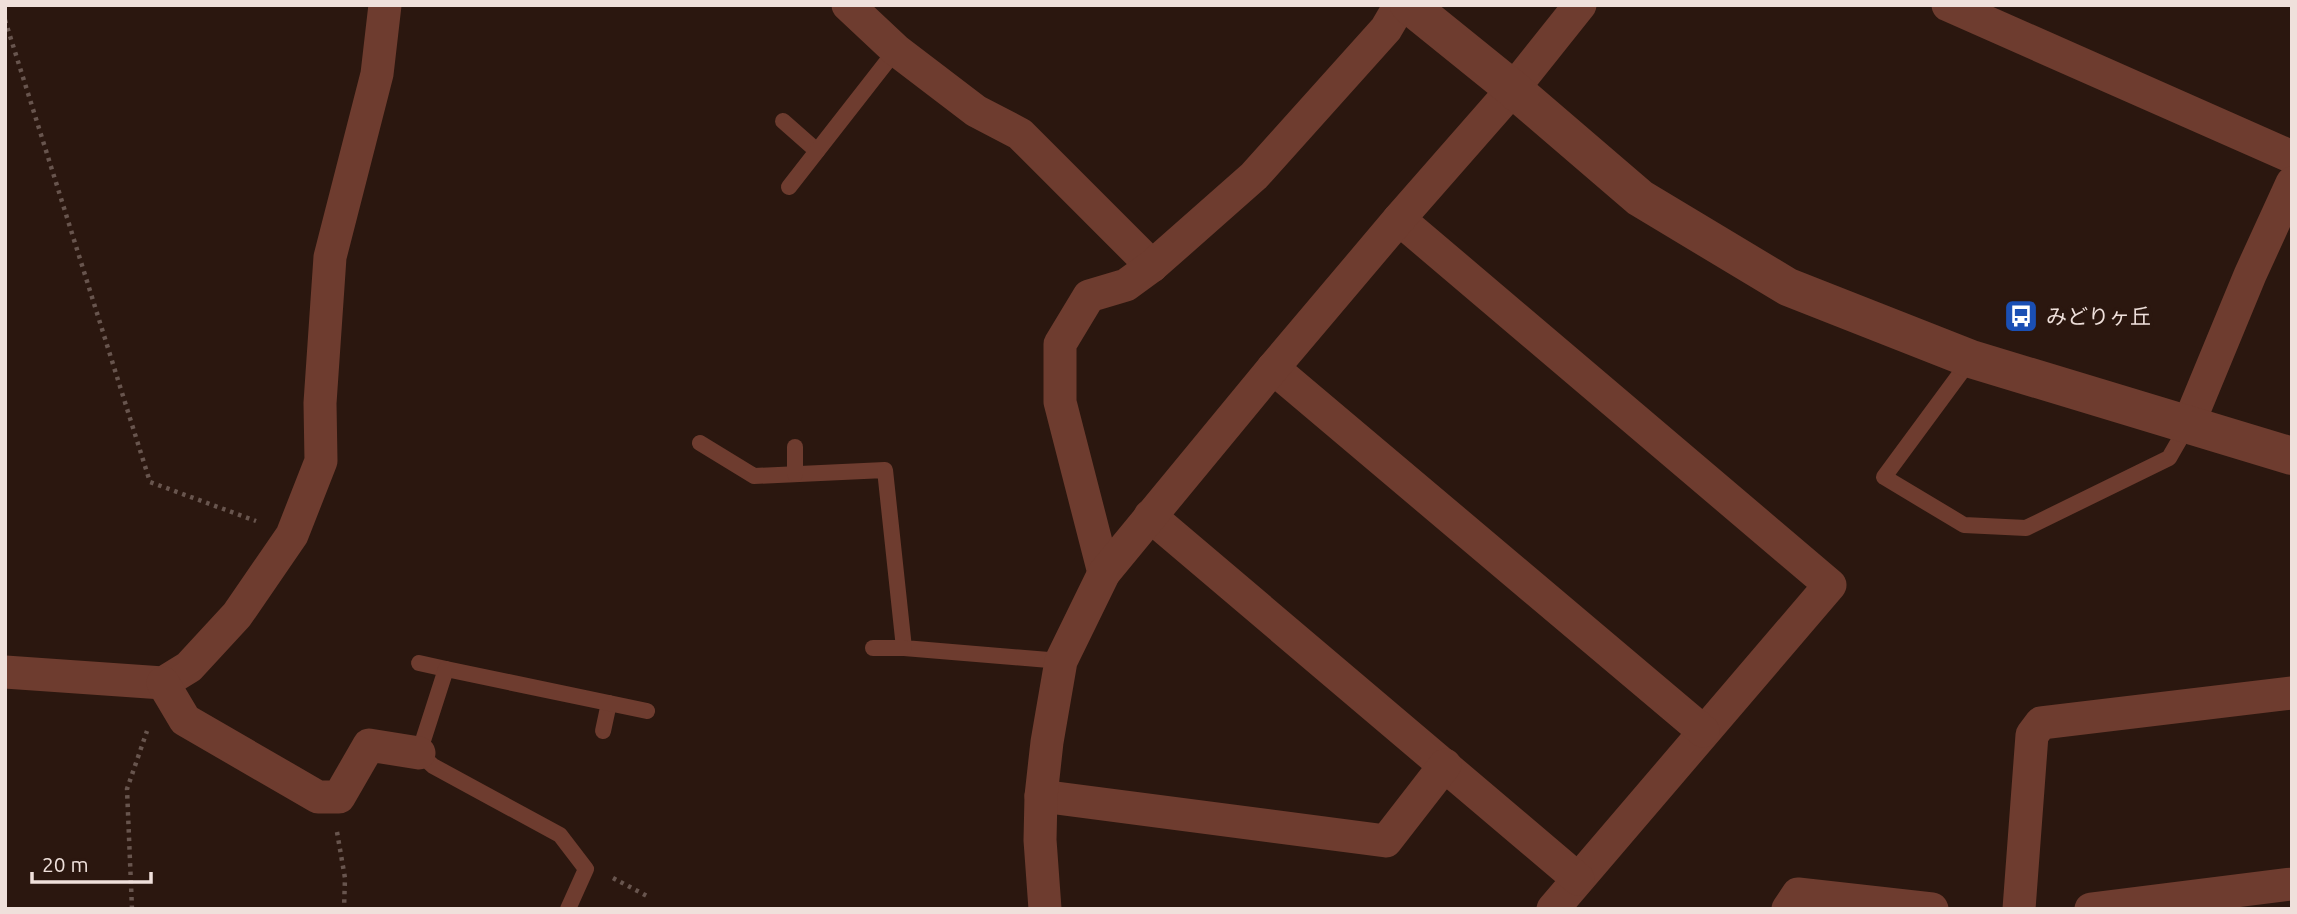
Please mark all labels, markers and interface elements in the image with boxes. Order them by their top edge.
bus stop icon: みどりヶ丘 [2002,297,2040,335]
place label: みどりヶ丘 [2046,304,2151,328]
scale bar [32,841,150,885]
text: 20 m [42,852,89,876]

